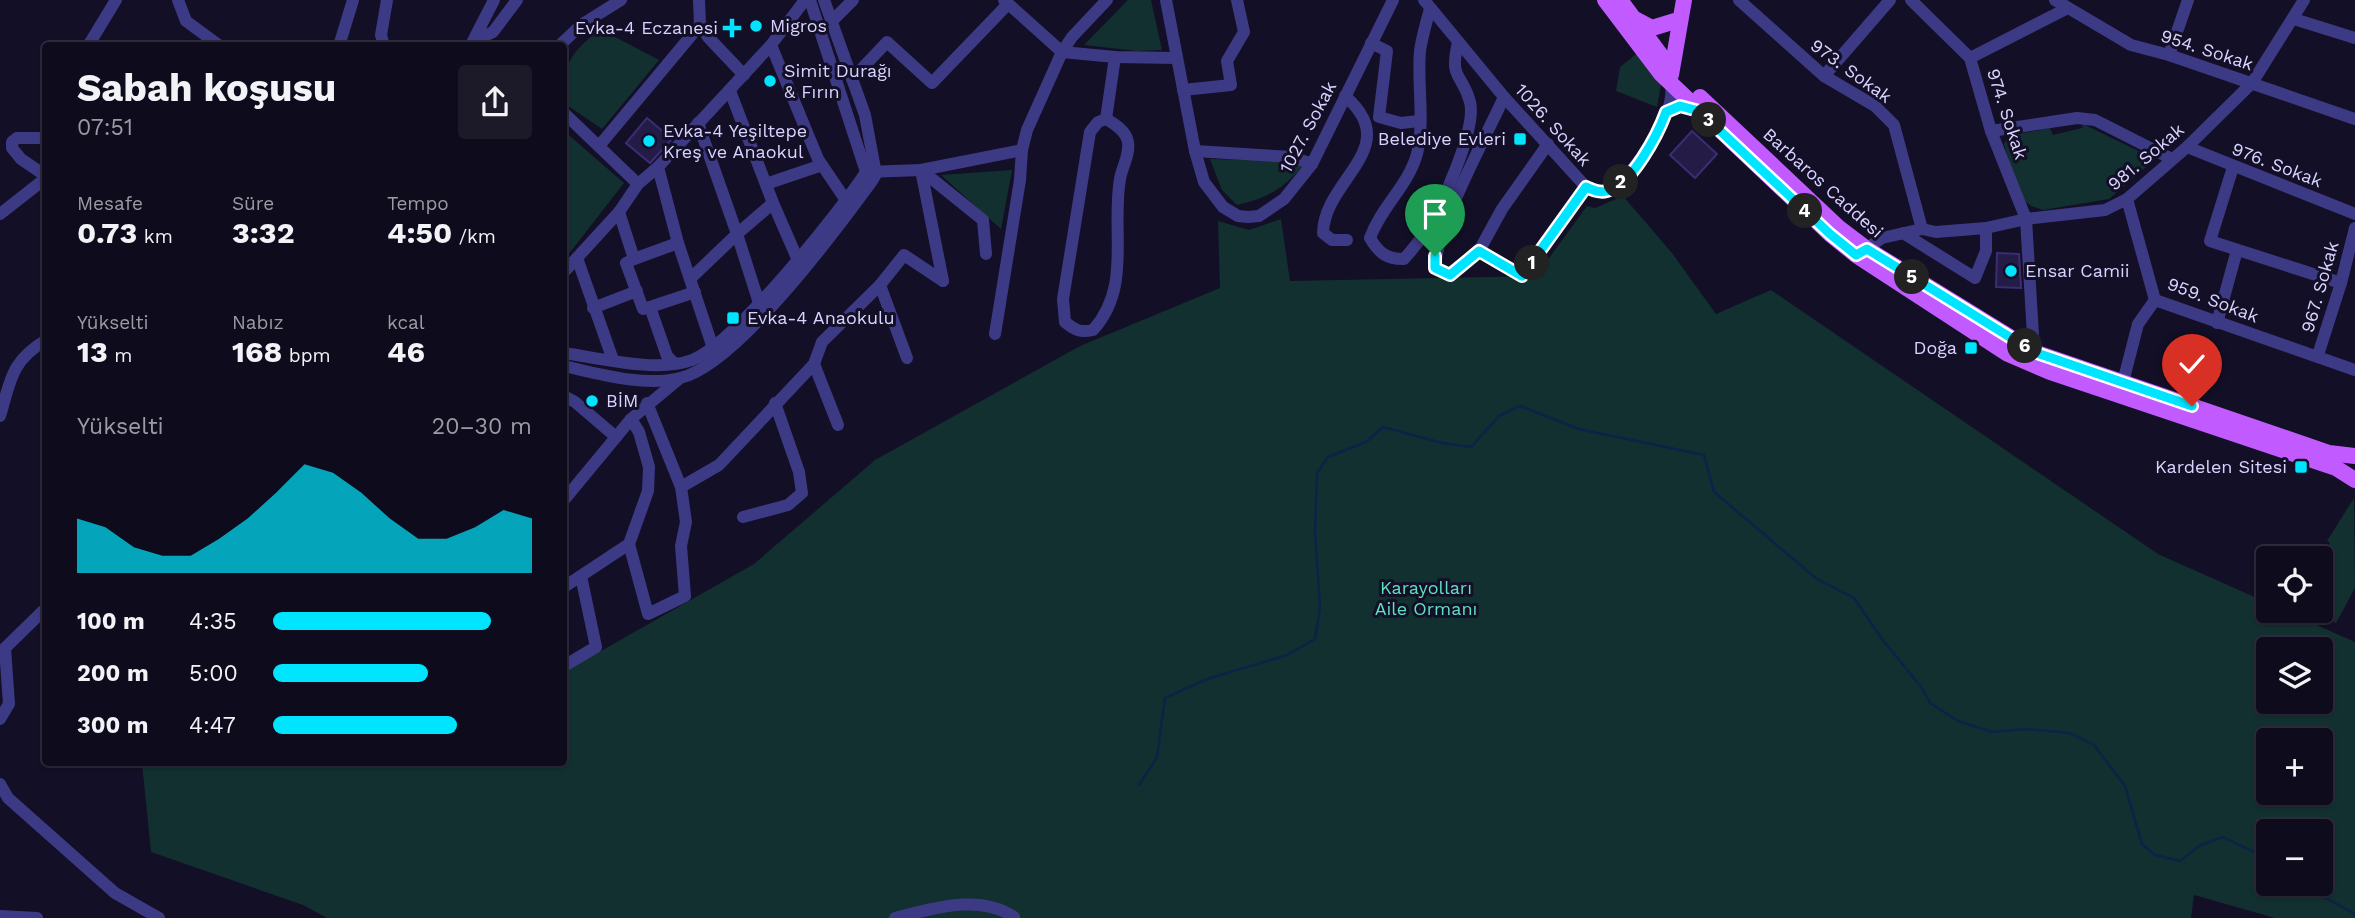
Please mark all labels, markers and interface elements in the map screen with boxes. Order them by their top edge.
place label: Migros [770,15,827,36]
place label: Evka-4 Eczanesi [575,17,718,38]
marker: Migros [748,18,764,34]
marker: Evka-4 Eczanesi [724,20,740,36]
street label: 954. Sokak [2158,25,2256,74]
street label: 973. Sokak [1807,34,1896,107]
place label: Simit Durağı & Fırın [784,60,892,102]
button: share [458,65,532,139]
text: Sabah koşusu [77,66,336,110]
street label: 974. Sokak [1983,66,2032,162]
marker: Simit Durağı & Fırın [762,73,778,89]
street label: 1027. Sokak [1275,78,1340,176]
street label: 1026. Sokak [1511,79,1596,170]
pin: 3 [1692,102,1726,138]
text: 3 [1703,108,1714,131]
text: 07:51 [77,114,133,141]
street label: 981. Sokak [2103,119,2188,195]
place label: Evka-4 Yeşiltepe Kreş ve Anaokul [663,120,807,162]
street label: Barbaros Caddesi [1759,123,1888,242]
place label: Belediye Evleri [1378,128,1506,149]
marker: Belediye Evleri [1512,131,1528,147]
marker: Evka-4 Yeşiltepe Kreş ve Anaokul [641,133,657,149]
street label: 976. Sokak [2229,138,2325,191]
pin: 2 [1604,164,1638,200]
text: 2 [1615,170,1626,193]
pin [1405,184,1465,256]
text: Mesafe [77,192,143,215]
text: Süre [232,192,274,215]
text: Tempo [387,192,449,215]
pin: 4 [1787,194,1822,228]
icon: arrive [1416,195,1454,233]
text: 4 [1798,199,1811,222]
text: 0.73 [77,215,137,250]
text: 3:32 [232,215,295,250]
text: 4:50 [387,215,452,250]
text: km [137,225,173,248]
text: /km [452,225,496,248]
street label: 967. Sokak [2296,239,2343,335]
pin: 1 [1514,246,1550,280]
text: 1 [1527,251,1536,274]
pin: 5 [1895,260,1930,294]
place label: Ensar Camii [2025,260,2130,281]
marker: Ensar Camii [2003,263,2019,279]
text: 5 [1906,265,1917,288]
street label: 959. Sokak [2165,273,2262,327]
place label: Evka-4 Anaokulu [747,307,895,328]
marker: Evka-4 Anaokulu [725,310,741,326]
text: Yükselti [77,311,149,334]
text: Nabız [232,311,284,334]
text: kcal [387,311,425,334]
pin: 6 [2008,328,2042,364]
text: 13 [77,334,108,369]
text: 168 [232,334,282,369]
text: 46 [387,334,425,369]
text: 6 [2019,334,2030,357]
pin [2162,334,2222,406]
place label: Doğa [1913,337,1957,358]
marker: Doğa [1963,340,1979,356]
text: m [108,344,132,367]
text: bpm [282,344,331,367]
icon: check [2173,345,2211,383]
place label: BİM [606,390,638,411]
marker: BİM [584,393,600,409]
text: Yükselti [77,413,164,440]
text: 20–30 m [432,413,532,440]
place label: Kardelen Sitesi [2155,456,2287,477]
marker: Kardelen Sitesi [2293,459,2309,475]
map controls [2256,546,2333,896]
button: locate [2256,546,2333,623]
park label: Karayolları Aile Ormanı [1375,577,1477,619]
text: 100 m [77,608,145,635]
text: 4:35 [189,608,237,635]
button: layers [2256,637,2333,714]
text: 200 m [77,660,149,687]
text: 5:00 [189,660,238,687]
text: 300 m [77,712,148,739]
text: 4:47 [189,712,236,739]
button: + [2256,728,2333,805]
button: − [2256,819,2333,896]

